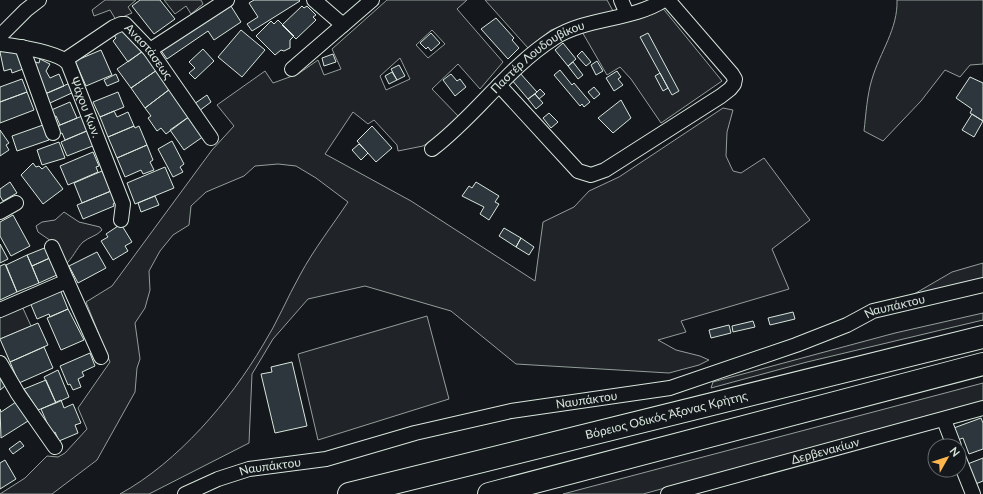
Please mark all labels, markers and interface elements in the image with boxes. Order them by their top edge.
street label: Παστέρ Λουδουβίκου [487,17,586,96]
street label: Αναστάσεως [122,20,176,82]
street label: Ψάχου Κων. [67,75,104,140]
street label: Ναυπάκτου [861,291,926,321]
street label: Ναυπάκτου [555,388,618,411]
street label: Βόρειος Οδικός Άξονας Κρήτης [584,388,749,442]
street label: Δερβενακίων [789,434,861,467]
north arrow [927,438,967,478]
text: N [947,444,963,459]
street label: Ναυπάκτου [237,454,302,479]

